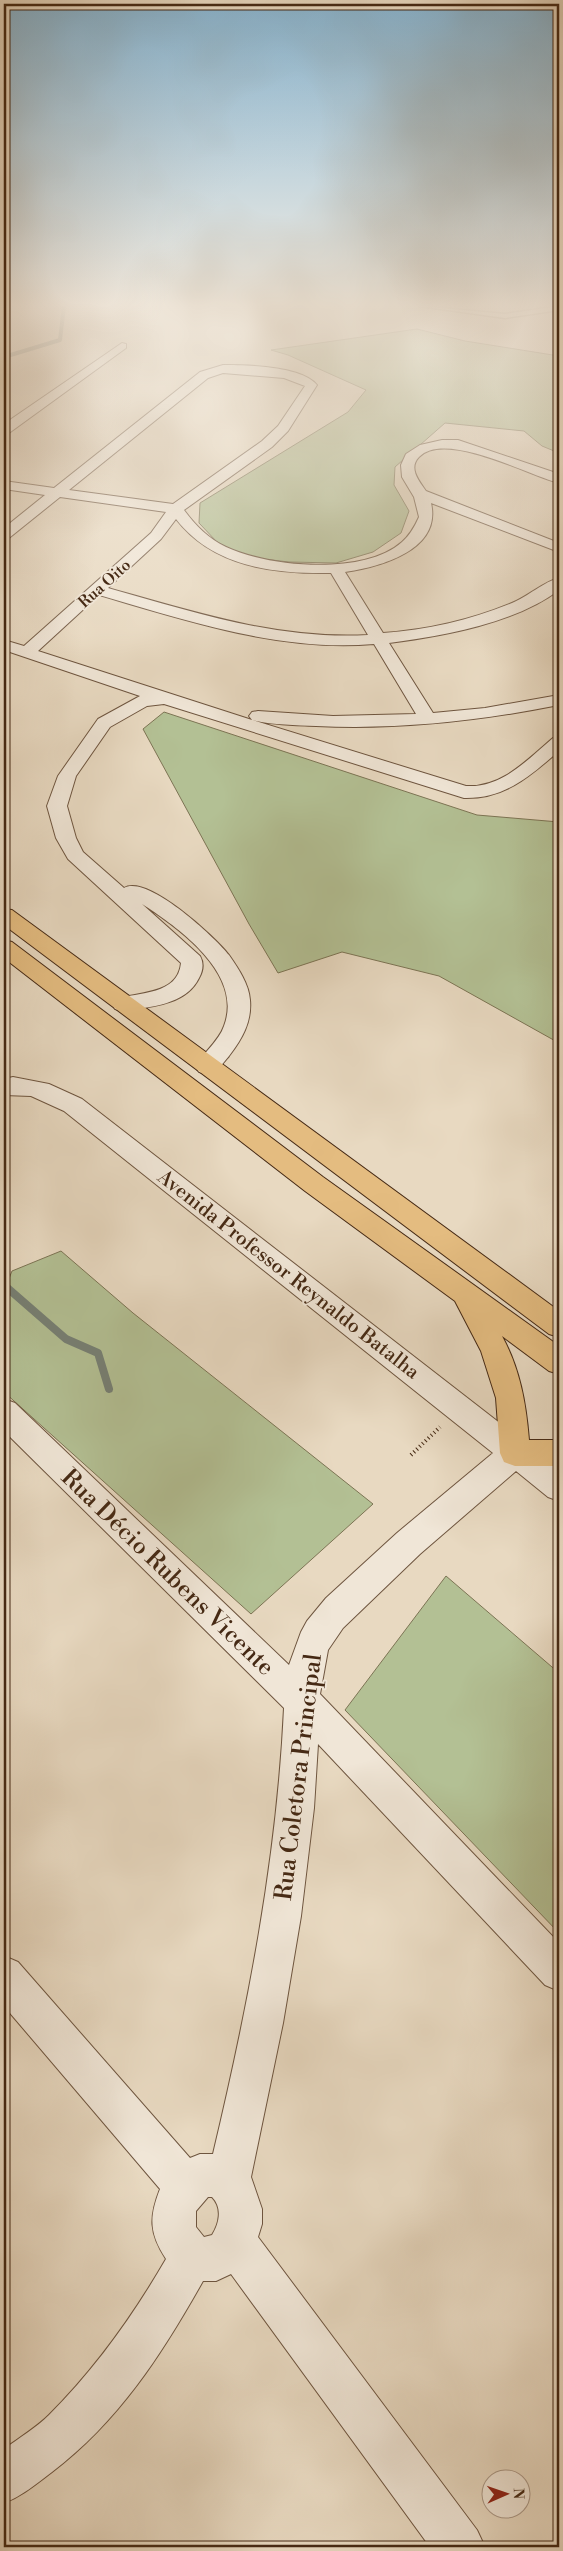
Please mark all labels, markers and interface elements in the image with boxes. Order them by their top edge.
street label: Rua Oito [74,555,135,612]
street label: Avenida Professor Reynaldo Batalha [151,1164,425,1386]
street label: Rua Décio Rubens Vicente [54,1463,280,1683]
street label: Rua Coletora Principal [269,1652,329,1902]
north arrow [480,2468,530,2518]
text: N [509,2488,527,2499]

